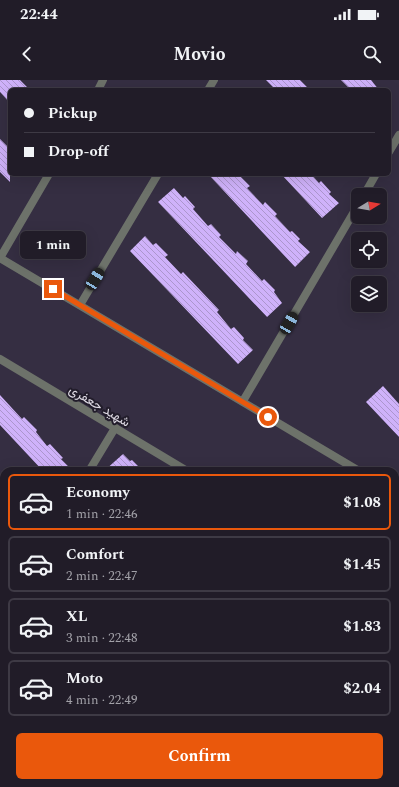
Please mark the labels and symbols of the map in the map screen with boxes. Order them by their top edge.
north arrow [351,188,387,224]
callout: 1 min [20,231,86,259]
car [84,266,106,292]
route end [44,280,62,298]
car [278,310,300,336]
street label: شهید جعفری [65,380,134,432]
route start [259,408,277,426]

